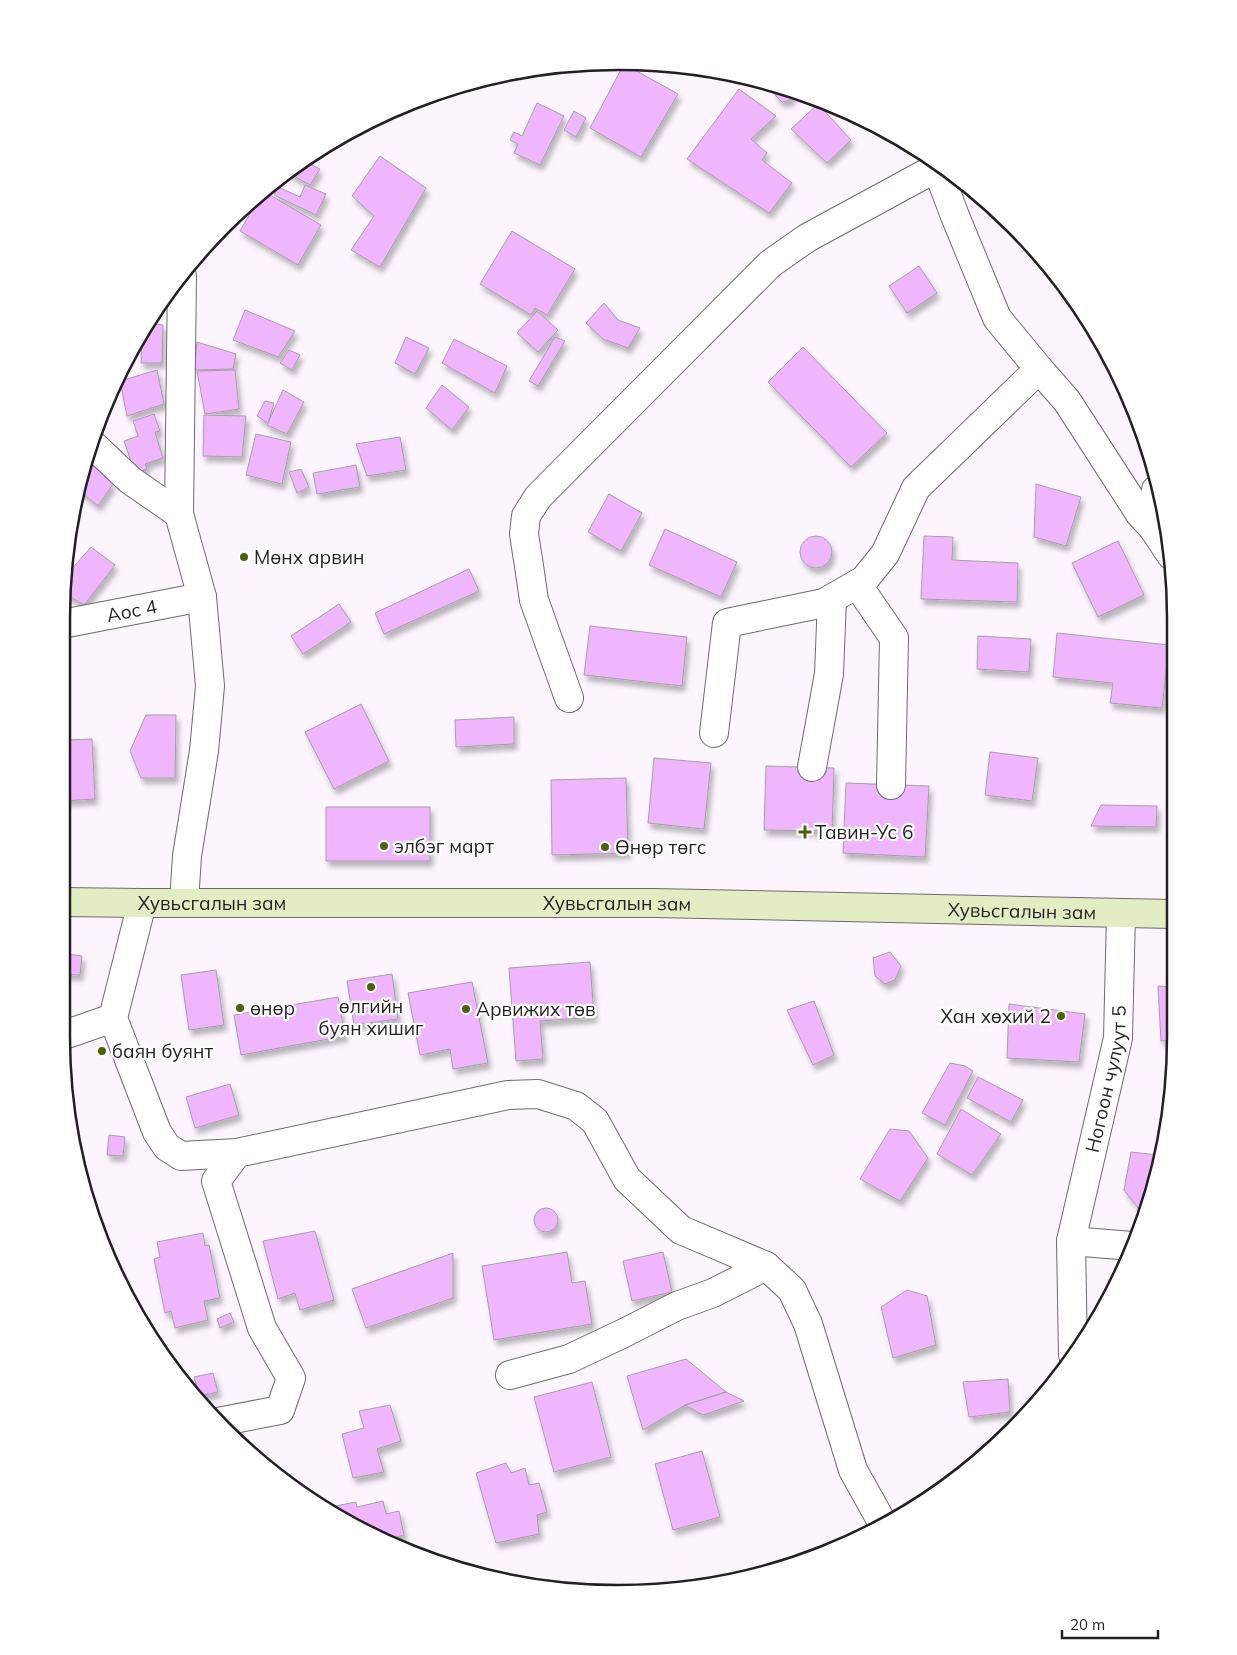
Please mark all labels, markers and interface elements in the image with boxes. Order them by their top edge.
place label: Мөнх арвин [254,545,364,569]
marker: Мөнх арвин [238,551,250,563]
street label: Аос 4 [104,594,159,627]
place label: Тавин-Ус 6 [815,820,913,844]
marker: Тавин-Ус 6 [799,826,811,838]
place label: элбэг март [394,834,494,858]
place label: Өнөр төгс [615,835,706,859]
marker: элбэг март [378,840,390,852]
marker: Өнөр төгс [599,841,611,853]
street label: Хувьсгалын зам [138,891,286,915]
street label: Хувьсгалын зам [543,891,692,916]
street label: Хувьсгалын зам [947,897,1096,924]
marker: өлгийн буян хишиг [365,981,377,993]
place label: өлгийн буян хишиг [319,994,424,1040]
place label: өнөр [250,996,295,1020]
place label: Арвижих төв [476,997,596,1021]
marker: өнөр [234,1002,246,1014]
marker: Арвижих төв [460,1003,472,1015]
place label: Хан хөхий 2 [940,1004,1051,1028]
street label: Ногоон чулуут 5 [1080,1005,1131,1155]
marker: Хан хөхий 2 [1055,1010,1067,1022]
place label: баян буянт [112,1039,213,1063]
marker: баян буянт [96,1045,108,1057]
scale bar [1062,1608,1158,1640]
text: 20 m [1070,1615,1105,1634]

